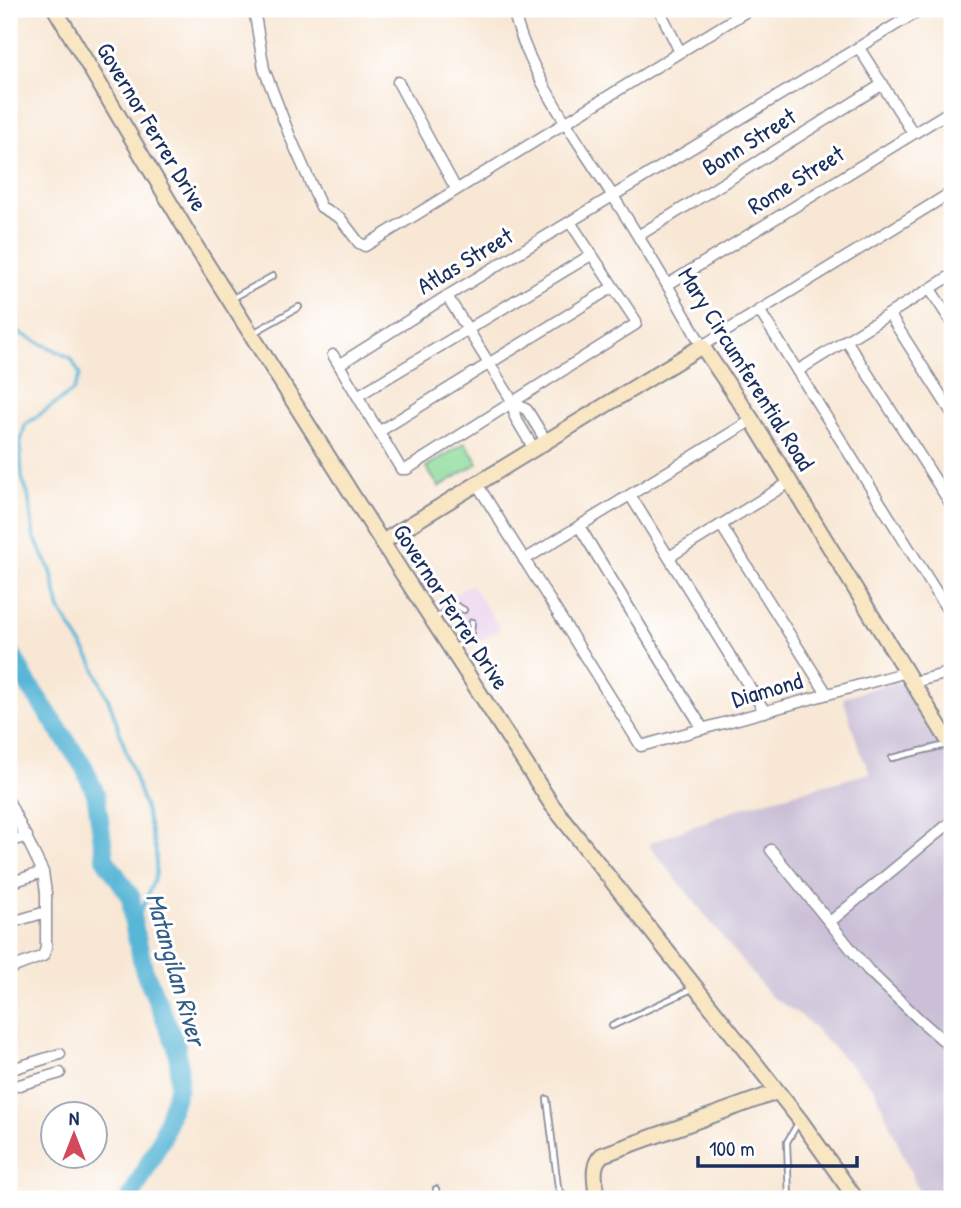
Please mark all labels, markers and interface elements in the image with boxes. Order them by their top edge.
street label: Governor Ferrer Drive [90,36,216,217]
street label: Bonn Street [695,99,802,183]
street label: Rome Street [741,137,850,221]
street label: Atlas Street [411,219,519,301]
street label: Mary Circumferential Road [671,261,822,476]
street label: Governor Ferrer Drive [386,517,518,696]
street label: Diamond [728,664,806,714]
water label: Matangilan River [137,888,216,1052]
north arrow [38,1100,108,1170]
text: N [69,1105,79,1131]
scale bar [698,1124,858,1168]
text: 100 m [709,1134,755,1163]

